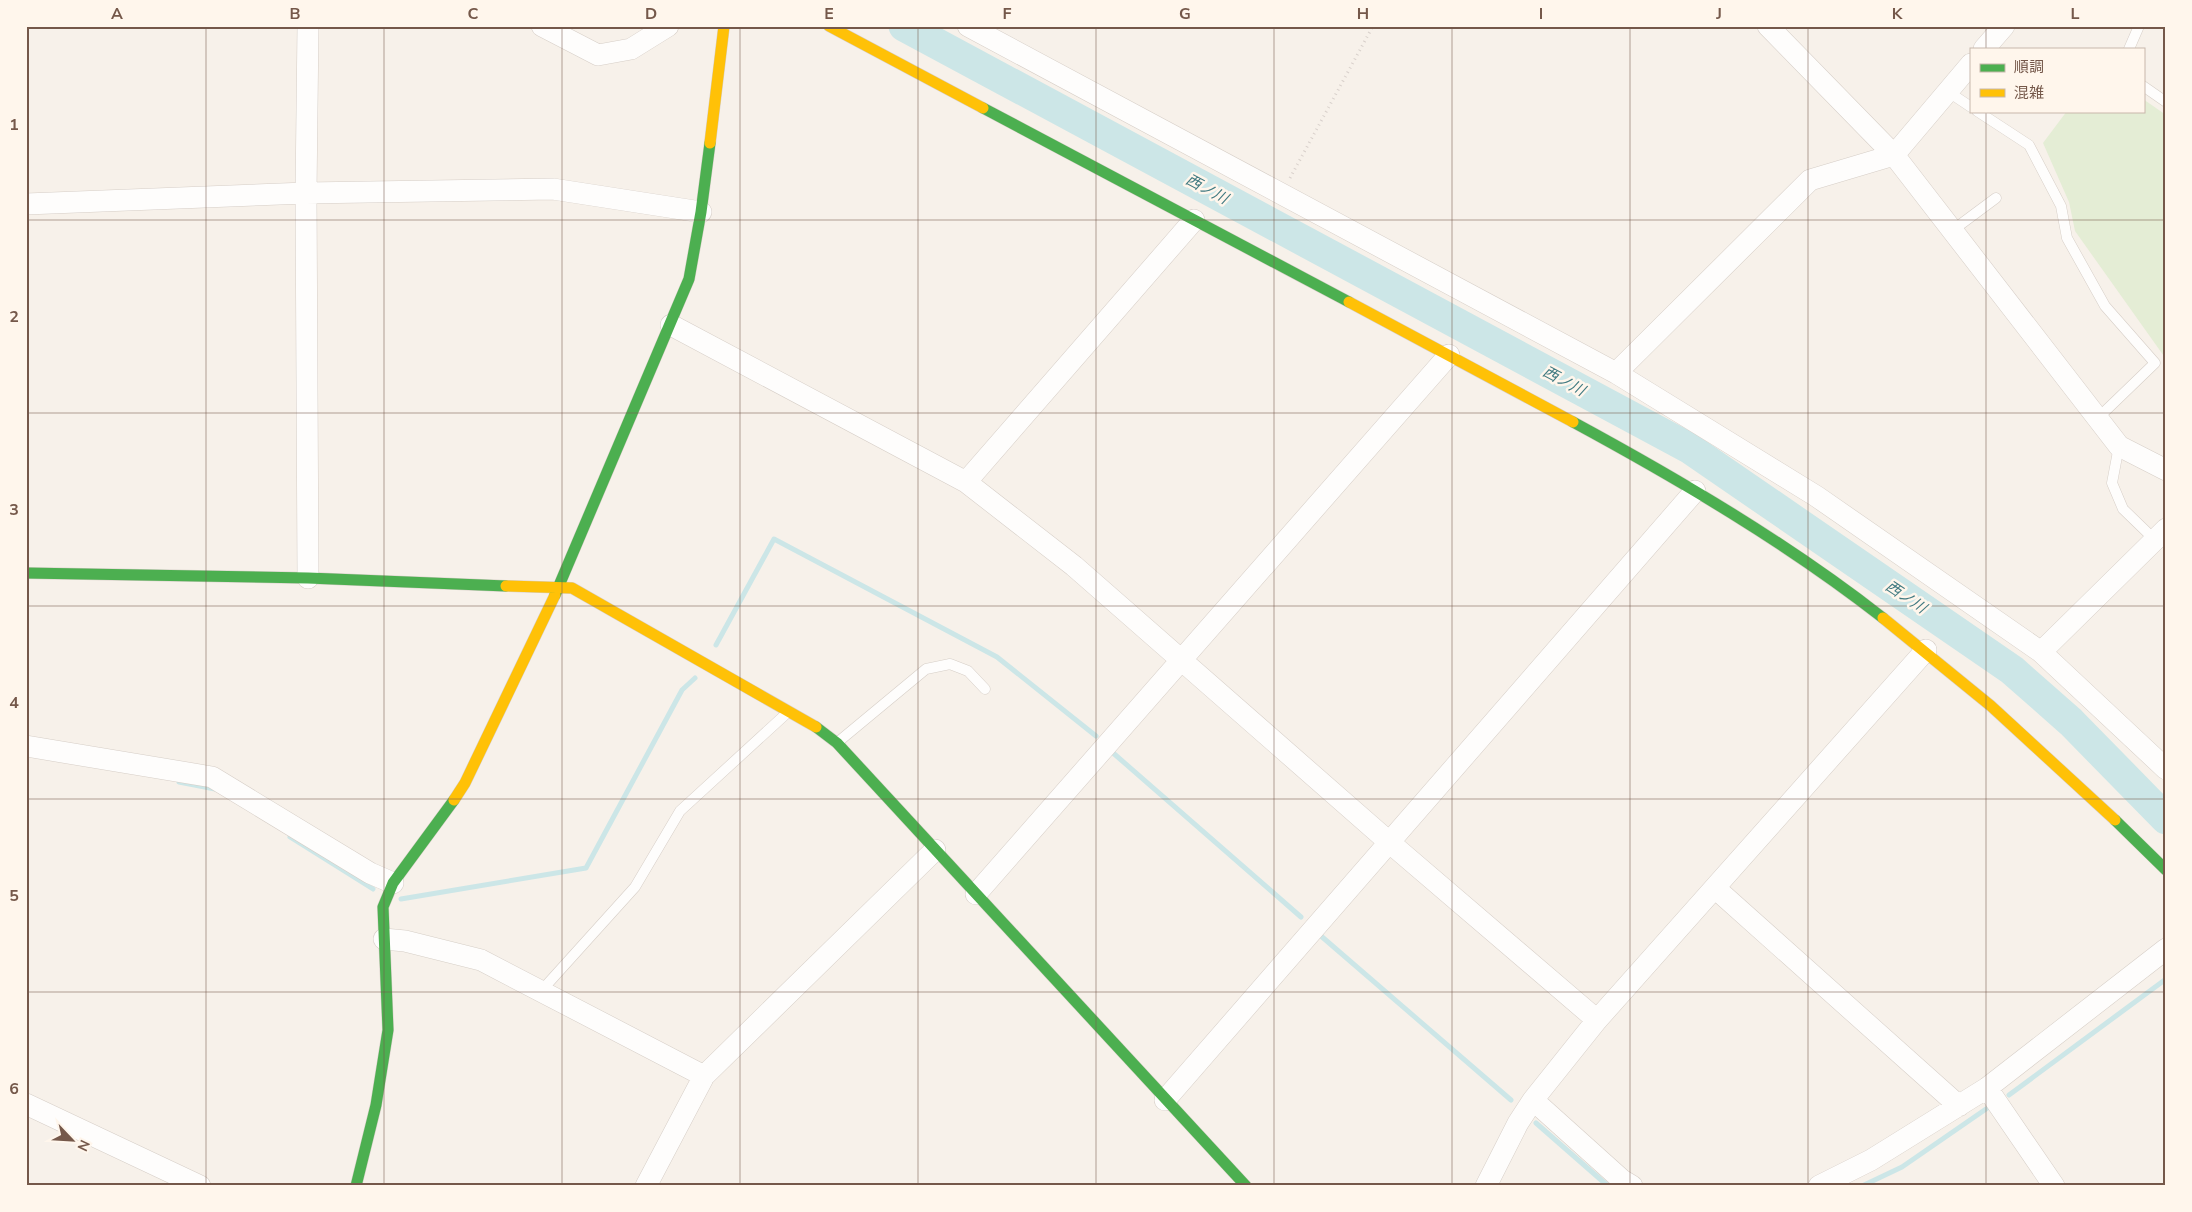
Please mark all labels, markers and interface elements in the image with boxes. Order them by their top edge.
text: A [111,3,123,25]
text: B [289,3,301,25]
text: C [468,3,479,25]
text: D [645,3,657,25]
text: E [824,3,834,25]
text: F [1003,3,1012,25]
text: G [1179,3,1191,25]
text: H [1357,3,1369,25]
text: I [1539,3,1543,25]
text: J [1715,3,1722,25]
text: K [1892,3,1904,25]
text: L [2071,3,2080,25]
legend [1970,48,2144,112]
text: 順調 [2014,57,2044,77]
text: 混雑 [2014,83,2044,103]
text: 1 [9,114,19,136]
water label: 西ノ川 [1182,170,1233,209]
text: 2 [9,306,19,328]
water label: 西ノ川 [1539,362,1590,401]
text: 3 [9,499,19,521]
water label: 西ノ川 [1882,576,1932,619]
text: 4 [9,692,19,714]
text: 5 [9,885,19,907]
text: 6 [9,1078,19,1100]
north arrow [48,1114,98,1164]
text: N [73,1137,94,1154]

